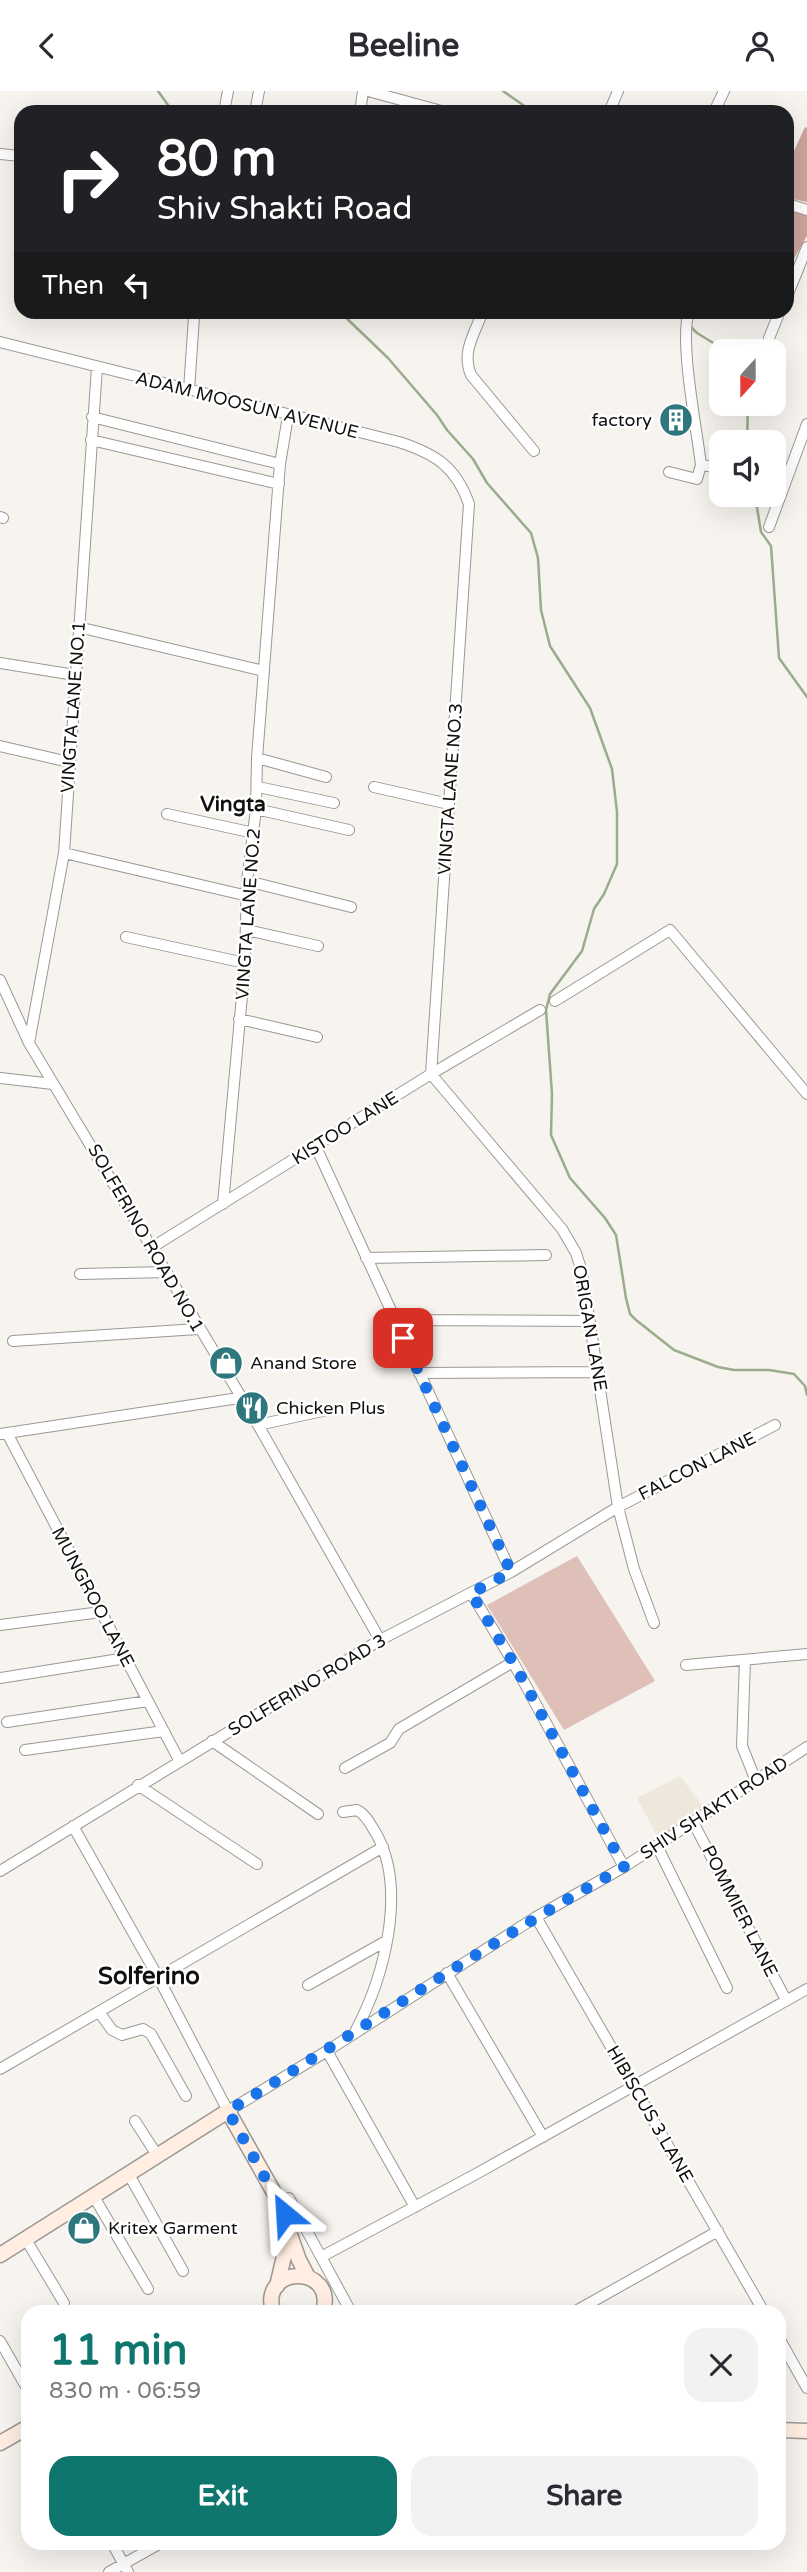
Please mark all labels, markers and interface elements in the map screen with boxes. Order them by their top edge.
icon: back [28,27,66,65]
text: Beeline [348,27,459,65]
icon: person [741,27,779,65]
text: 80 m [157,130,276,189]
icon: right [42,133,133,224]
text: Shiv Shakti Road [157,190,413,228]
icon: left [118,266,156,304]
text: Then [42,270,104,301]
north arrow [709,339,786,417]
map controls [709,339,786,507]
street label: ADAM MOOSUN AVENUE [133,367,361,443]
building icon: factory [657,401,695,439]
place label: factory [591,409,652,431]
button: sound [709,430,786,507]
street label: VINGTA LANE NO.1 [56,620,90,794]
street label: VINGTA LANE NO.3 [433,702,467,876]
district label: Vingta [200,792,266,817]
street label: VINGTA LANE NO.2 [231,827,265,1001]
street label: KISTOO LANE [288,1086,402,1170]
street label: SOLFERINO ROAD NO.1 [83,1140,209,1336]
street label: ORIGAN LANE [568,1263,612,1393]
pin [373,1308,433,1368]
icon: arrive [384,1319,422,1357]
shop icon: Anand Store [207,1344,245,1382]
place label: Anand Store [250,1352,357,1374]
restaurant icon: Chicken Plus [233,1389,271,1427]
place label: Chicken Plus [276,1397,385,1419]
street label: FALCON LANE [635,1427,759,1505]
street label: MUNGROO LANE [47,1523,139,1671]
street label: SOLFERINO ROAD 3 [224,1629,390,1741]
street label: SHIV SHAKTI ROAD [636,1752,792,1864]
street label: POMMIER LANE [697,1841,783,1981]
district label: Solferino [98,1962,200,1991]
street label: HIBISCUS 3 LANE [602,2042,698,2186]
position arrow [248,2177,322,2251]
shop icon: Kritex Garment [65,2209,103,2247]
place label: Kritex Garment [108,2217,238,2239]
text: 11 min [49,2325,187,2376]
button: close [684,2328,758,2402]
text: 830 m · 06:59 [49,2377,201,2405]
button: Exit [49,2456,397,2536]
button: Share [411,2456,758,2536]

